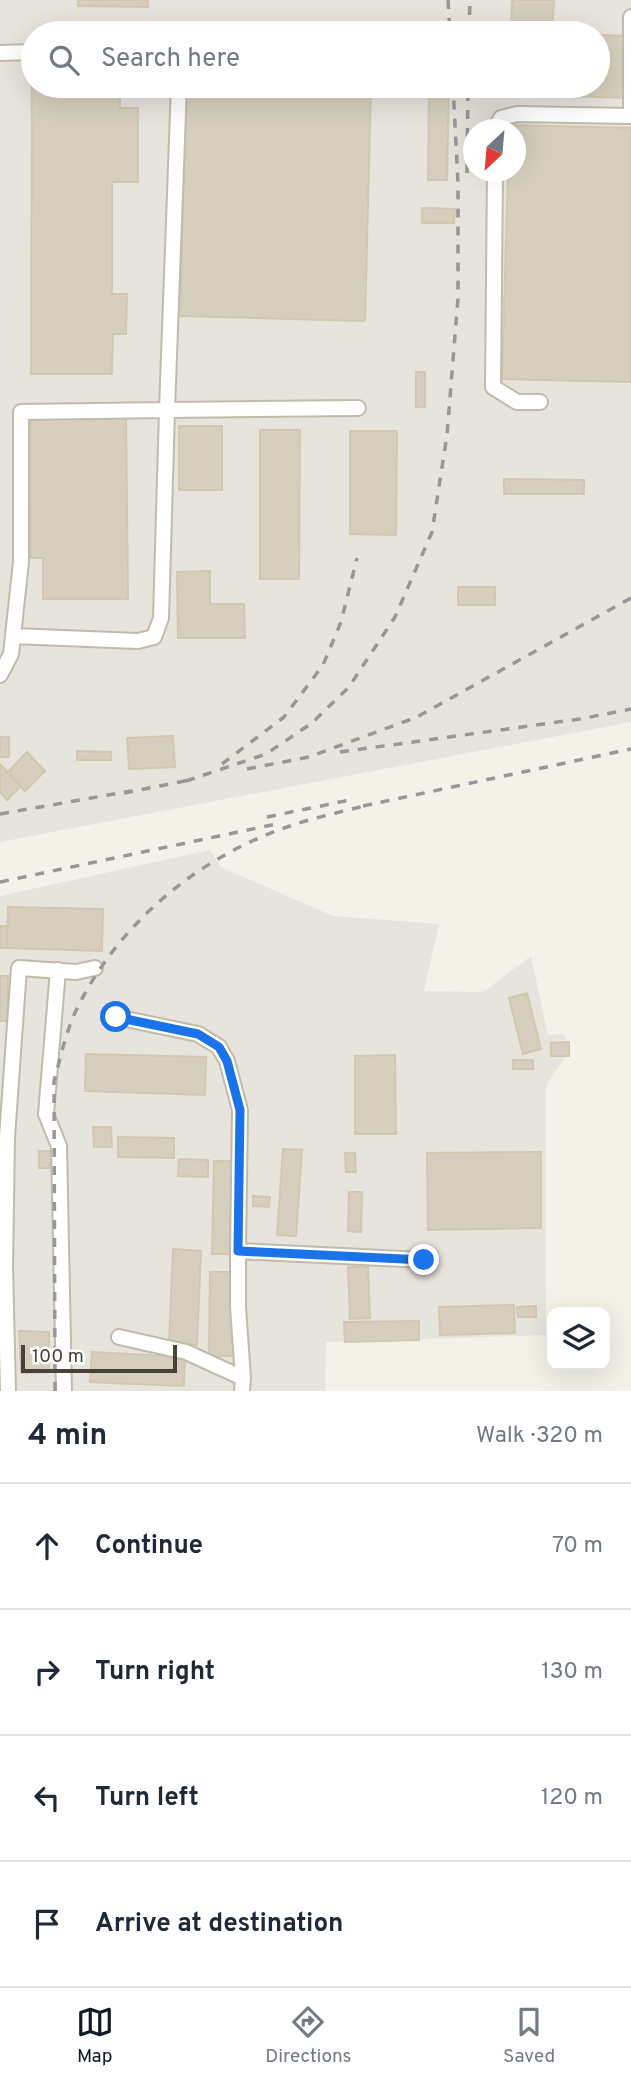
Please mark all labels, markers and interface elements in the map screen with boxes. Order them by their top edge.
search box [21,21,610,98]
icon: search [45,41,83,79]
text: Search here [101,43,240,76]
north arrow [463,119,526,182]
route start [100,1001,131,1032]
route end [408,1244,439,1275]
map controls [547,1307,610,1370]
button: layers [547,1307,610,1370]
scale bar [21,1342,177,1374]
text: 100 m [32,1345,84,1369]
text: 4 min [28,1418,107,1455]
text: Walk · 320 m [476,1422,603,1451]
icon: ahead [28,1527,66,1565]
text: Continue [95,1530,203,1563]
text: 70 m [552,1532,603,1561]
icon: right [28,1653,66,1691]
text: Turn right [95,1656,215,1689]
text: 130 m [541,1658,603,1687]
icon: left [28,1779,66,1817]
text: Turn left [95,1782,199,1815]
text: 120 m [541,1784,603,1813]
icon: arrive [28,1905,66,1943]
text: Arrive at destination [95,1908,343,1941]
tab: Map [76,2003,114,2069]
tab: Directions [265,2003,352,2069]
tab: Saved [503,2003,555,2069]

